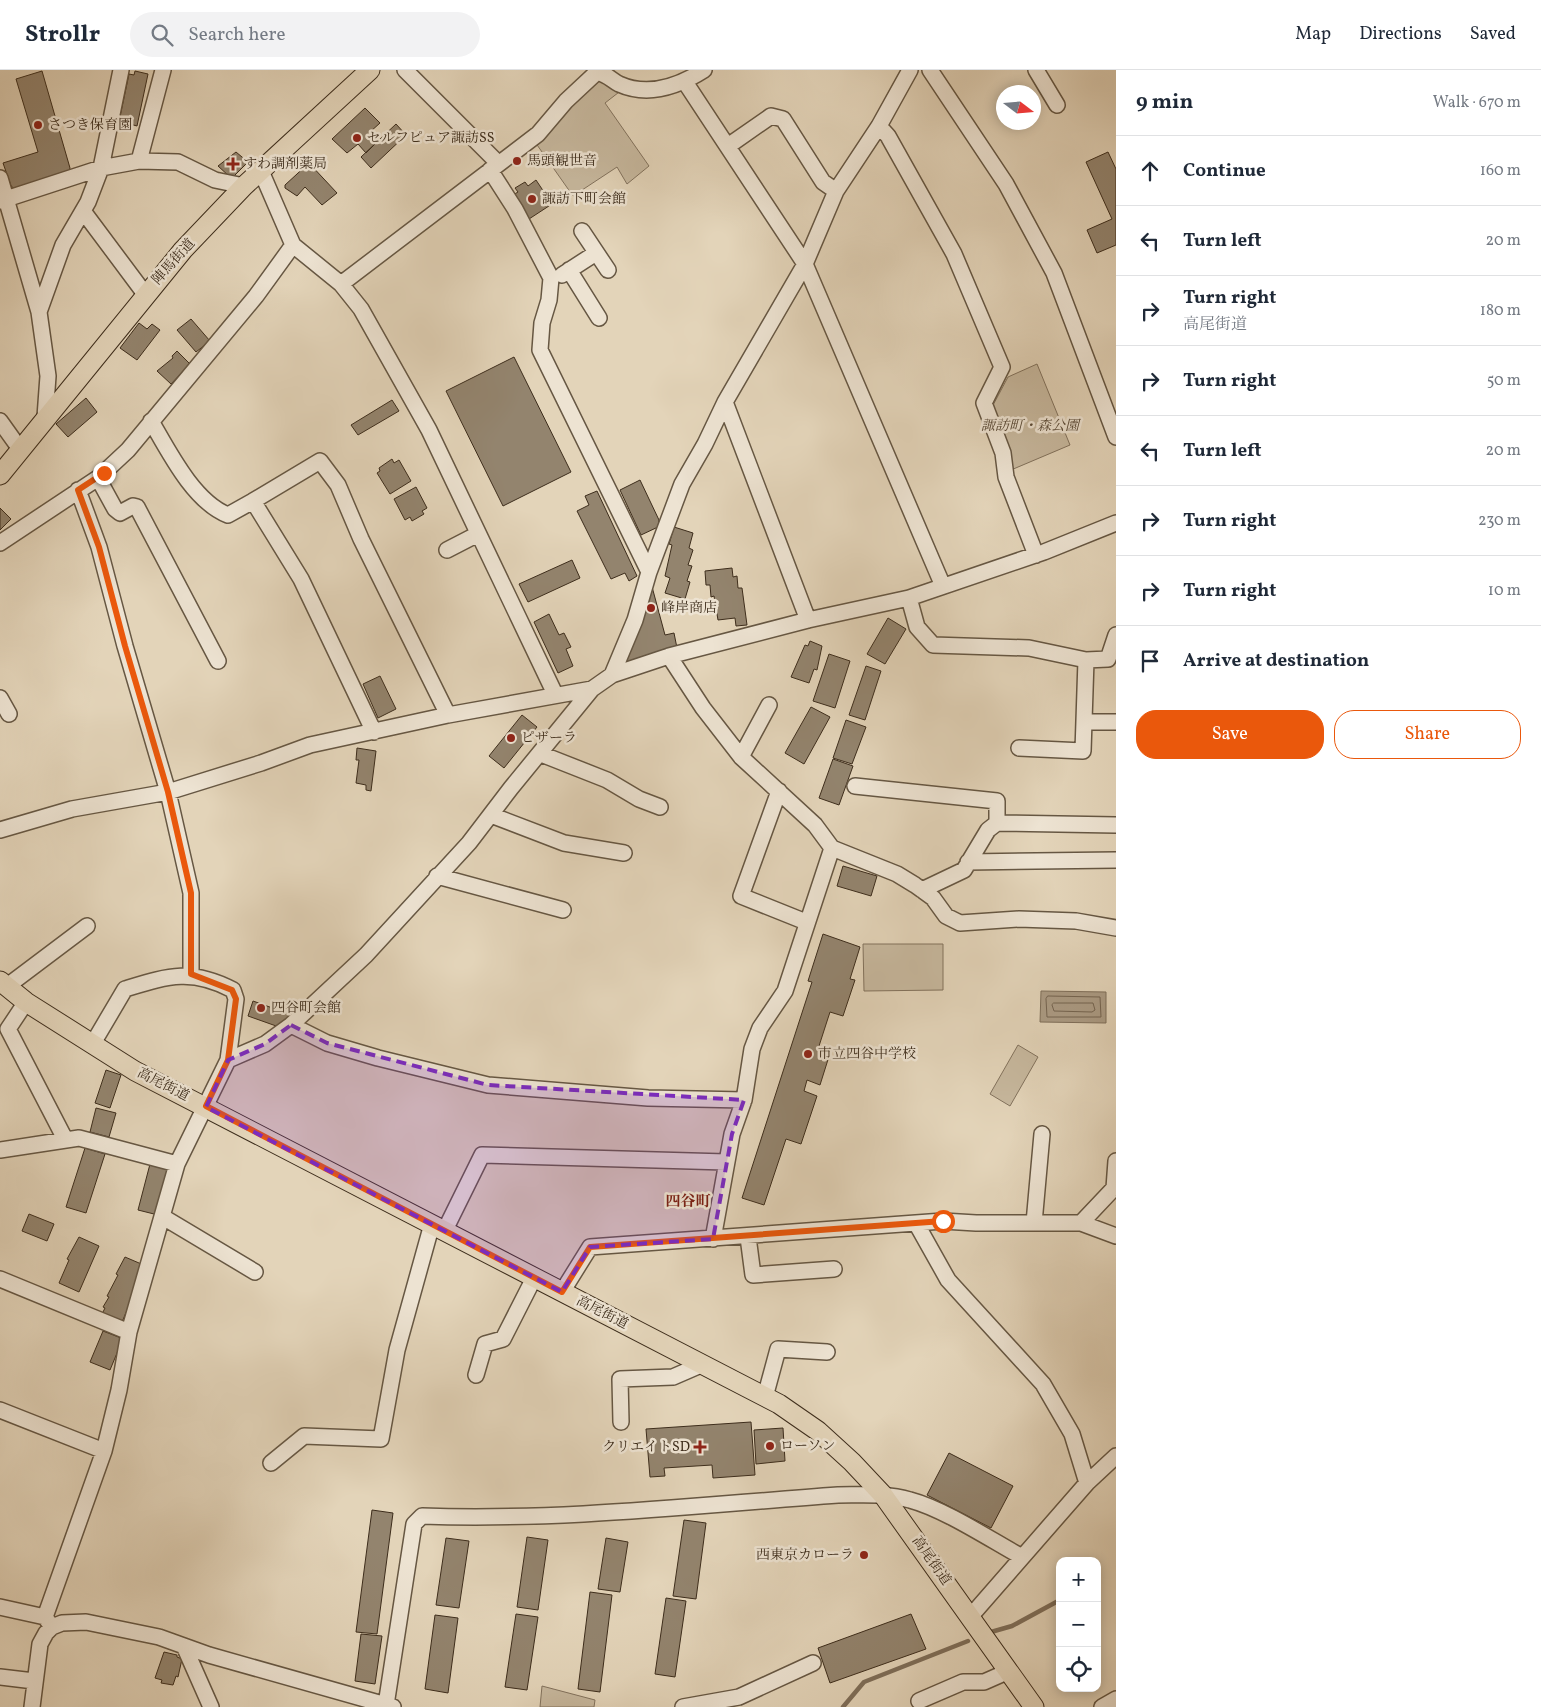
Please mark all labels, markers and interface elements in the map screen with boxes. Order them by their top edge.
search box [130,12,480,57]
text: Strollr [25,18,100,52]
icon: search [148,21,176,49]
text: Search here [188,22,286,48]
text: Map [1295,22,1331,47]
text: Directions [1359,22,1442,47]
text: Saved [1470,22,1516,47]
north arrow [996,85,1041,130]
text: 9 min [1136,88,1193,117]
text: Walk · 670 m [1433,92,1521,114]
place label: さつき保育園 [48,116,132,135]
marker: さつき保育園 [32,119,44,131]
place label: セルフピュア諏訪SS [367,129,494,148]
marker: セルフピュア諏訪SS [351,132,363,144]
place label: 馬頭観世音 [527,152,597,171]
place label: すわ調剤薬局 [243,155,327,174]
marker: 馬頭観世音 [511,155,523,167]
icon: ahead [1136,157,1164,185]
marker: すわ調剤薬局 [227,158,239,170]
text: Continue [1183,158,1266,184]
text: 160 m [1480,160,1521,182]
place label: 諏訪下町会館 [542,190,626,209]
marker: 諏訪下町会館 [526,193,538,205]
icon: left [1136,227,1164,255]
text: Turn left [1183,228,1262,254]
text: 20 m [1486,230,1521,252]
street label: 陣馬街道 [148,235,200,289]
text: Turn right [1183,285,1276,311]
icon: right [1136,297,1164,325]
text: 180 m [1480,300,1521,322]
text: 高尾街道 [1183,314,1247,336]
icon: right [1136,367,1164,395]
text: Turn right [1183,368,1276,394]
text: 50 m [1487,370,1521,392]
park label: 諏訪町・森公園 [981,417,1081,436]
icon: left [1136,437,1164,465]
text: Turn left [1183,438,1262,464]
text: 20 m [1486,440,1521,462]
route end [93,462,116,485]
icon: right [1136,507,1164,535]
text: Turn right [1183,508,1276,534]
text: 230 m [1478,510,1521,532]
icon: right [1136,577,1164,605]
text: Turn right [1183,578,1276,604]
text: 10 m [1488,580,1521,602]
place label: 峰岸商店 [661,599,717,618]
marker: 峰岸商店 [645,602,657,614]
icon: arrive [1136,647,1164,675]
text: Arrive at destination [1183,648,1369,674]
button: Save [1136,710,1324,759]
button: Share [1334,710,1521,759]
place label: ピザーラ [521,729,577,748]
marker: ピザーラ [505,732,517,744]
place label: 四谷町会館 [271,999,341,1018]
marker: 四谷町会館 [255,1002,267,1014]
place label: 市立四谷中学校 [818,1045,916,1064]
marker: 市立四谷中学校 [802,1048,814,1060]
street label: 高尾街道 [134,1064,192,1106]
district label: 四谷町 [665,1192,711,1213]
route start [932,1210,955,1233]
street label: 高尾街道 [573,1292,631,1334]
place label: ローソン [780,1437,835,1456]
place label: クリエイトSD [602,1438,690,1457]
marker: ローソン [764,1440,776,1452]
marker: クリエイトSD [694,1441,706,1453]
street label: 高尾街道 [907,1533,955,1589]
place label: 西東京カローラ [756,1546,854,1565]
marker: 西東京カローラ [858,1549,870,1561]
map controls [1056,1557,1101,1692]
button: + [1056,1557,1101,1602]
button: − [1056,1602,1101,1647]
button: locate [1056,1647,1101,1692]

